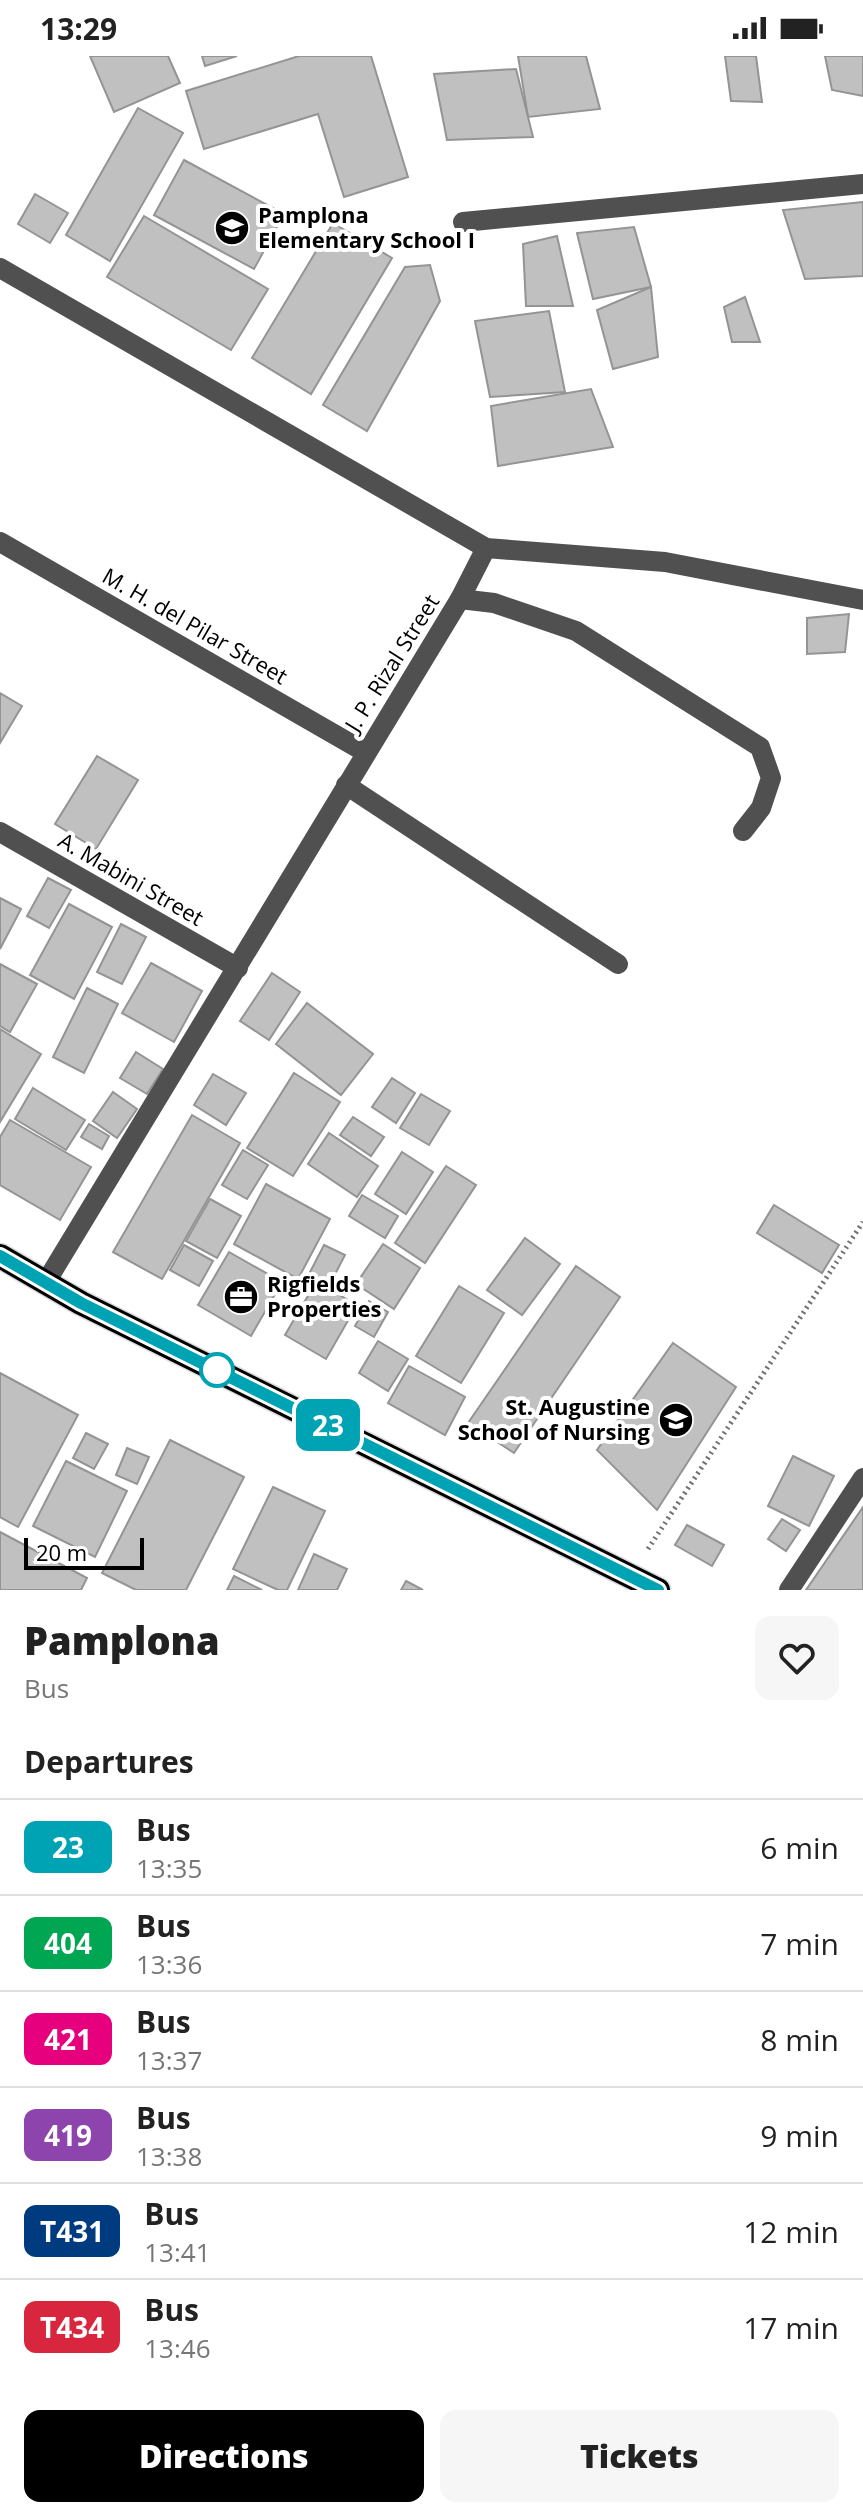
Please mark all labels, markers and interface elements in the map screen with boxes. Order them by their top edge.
text: 13:29 [40,8,117,49]
place label: Pamplona Elementary School I [258,199,475,254]
school or university icon: Pamplona Elementary School I [213,209,251,247]
street label: M. H. del Pilar Street [98,560,294,690]
street label: J. P. Rizal Street [336,588,445,738]
street label: A. Mabini Street [54,824,210,932]
place label: Rigfields Properties [267,1268,382,1323]
office icon: Rigfields Properties [222,1278,260,1316]
unlabelled marker [200,1353,234,1387]
place label: St. Augustine School of Nursing [458,1391,651,1446]
line badge: 23 [292,1399,364,1451]
school or university icon: St. Augustine School of Nursing [657,1401,695,1439]
text: 23 [312,1406,344,1444]
scale bar [24,1534,144,1570]
text: 20 m [36,1537,87,1567]
text: Pamplona [24,1614,220,1666]
button: heart [755,1616,839,1700]
text: Bus [24,1670,69,1706]
text: Departures [24,1741,194,1782]
text: Bus [136,1809,191,1850]
text: 6 min [760,1827,839,1868]
text: 23 [52,1828,84,1866]
text: 13:35 [136,1850,202,1886]
text: Bus [136,1905,191,1946]
text: 7 min [760,1923,839,1964]
text: 404 [44,1924,92,1962]
text: 13:36 [136,1946,202,1982]
text: Bus [136,2001,191,2042]
text: 8 min [760,2019,839,2060]
text: 421 [44,2020,92,2058]
text: 13:37 [136,2042,202,2078]
text: Bus [136,2097,191,2138]
text: 9 min [760,2115,839,2156]
text: 419 [44,2116,92,2154]
text: 13:38 [136,2138,202,2174]
text: Bus [144,2193,199,2234]
text: 12 min [743,2211,839,2252]
text: T431 [40,2212,104,2250]
text: 13:41 [144,2234,211,2270]
text: Bus [144,2289,199,2330]
text: 17 min [743,2307,839,2348]
text: T434 [40,2308,104,2346]
text: 13:46 [144,2330,211,2366]
button: Directions [24,2410,424,2502]
button: Tickets [440,2410,839,2502]

